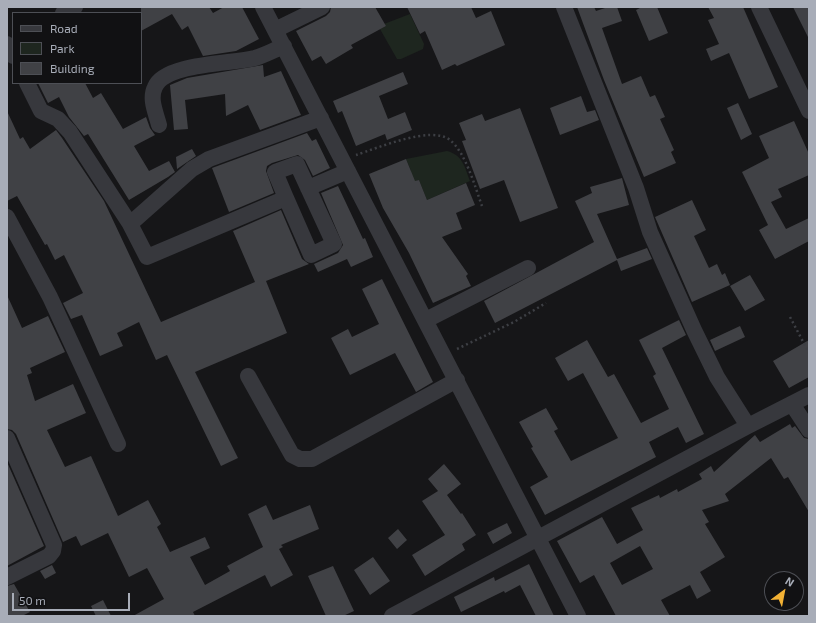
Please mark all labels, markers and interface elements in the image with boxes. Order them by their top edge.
legend [12,12,142,84]
text: Road [50,21,78,35]
text: Park [50,41,75,55]
text: Building [50,61,94,75]
north arrow [764,571,804,611]
text: N [783,574,797,589]
scale bar [14,585,132,611]
text: 50 m [19,593,46,607]

